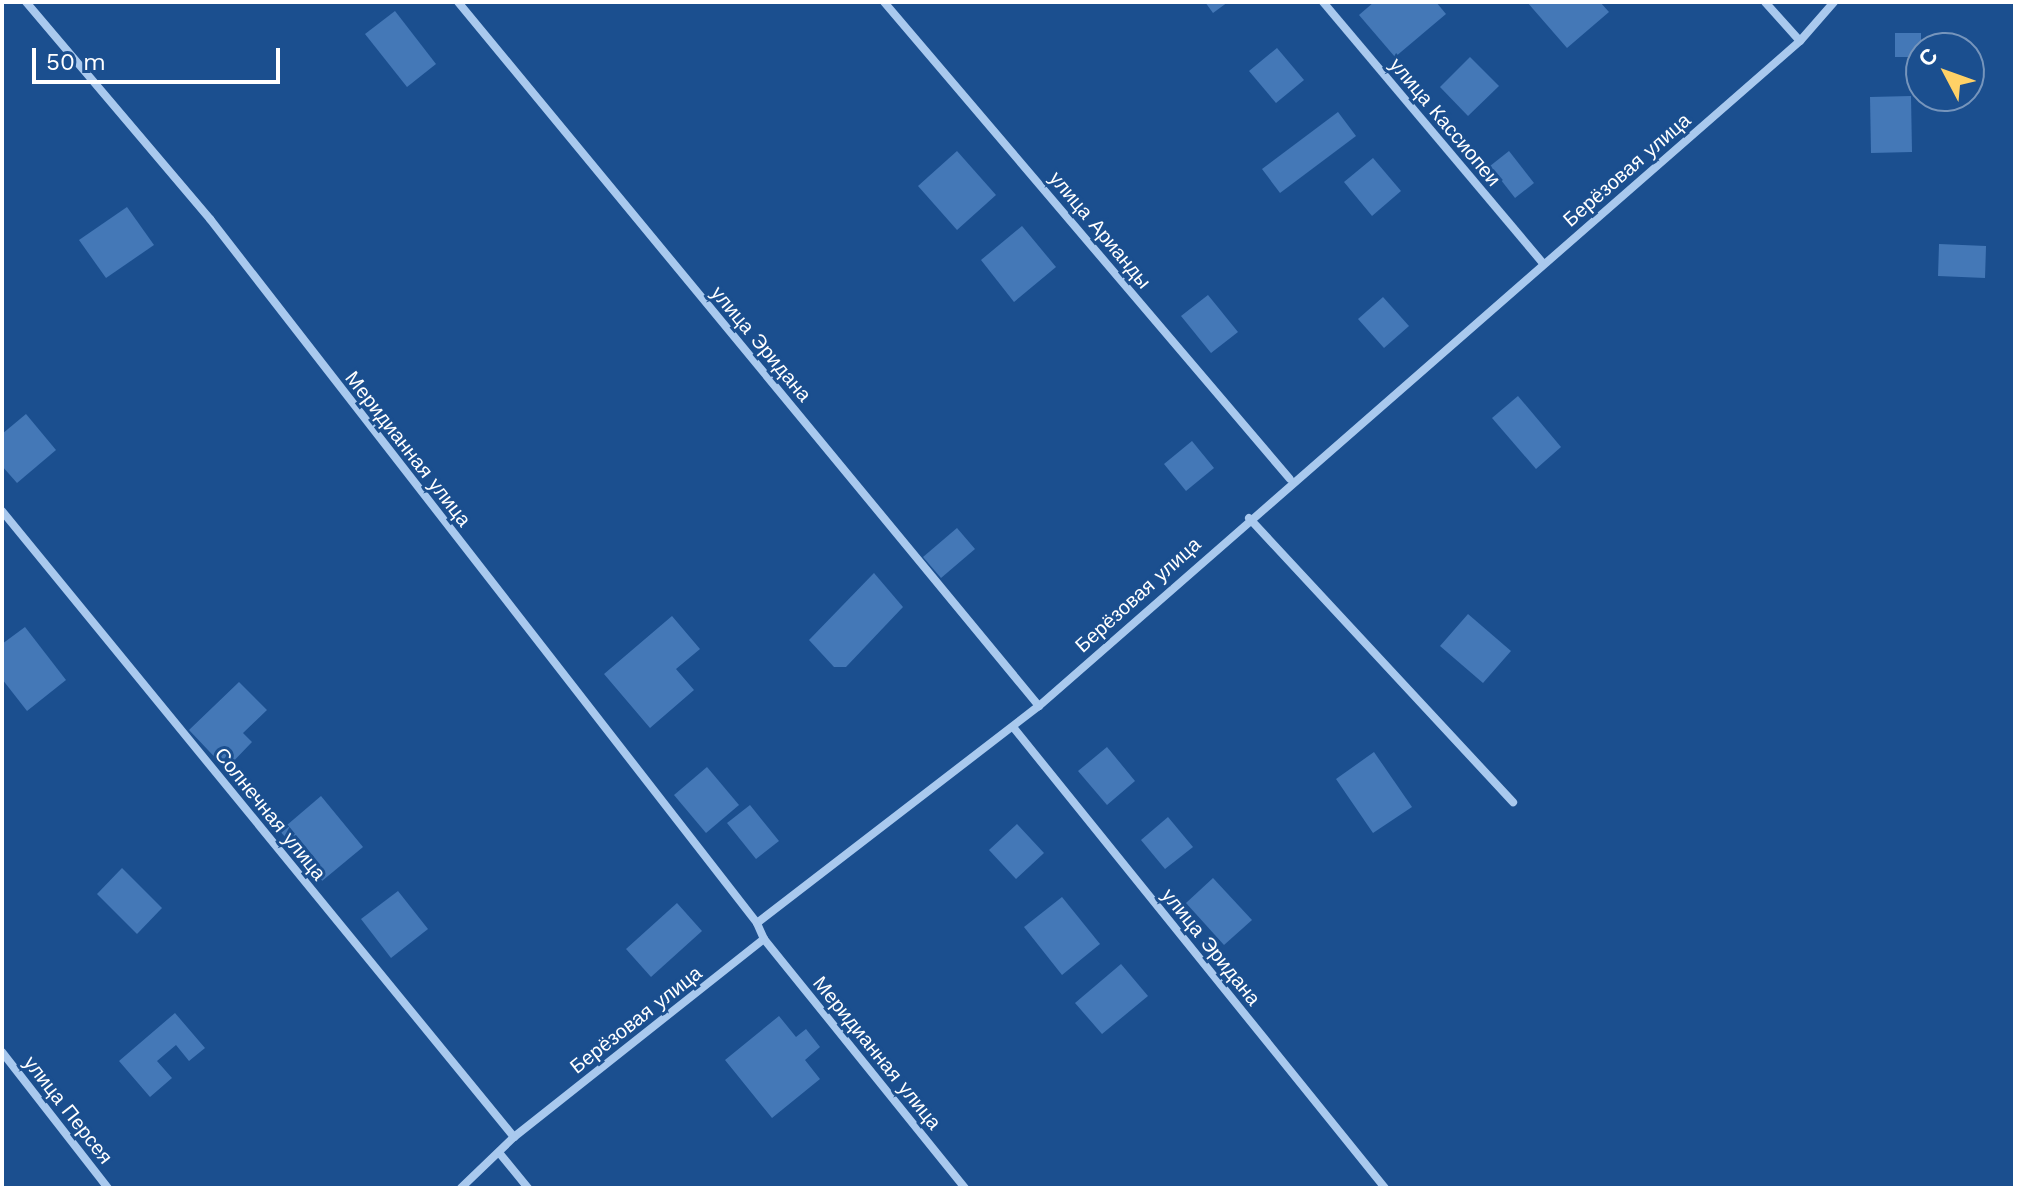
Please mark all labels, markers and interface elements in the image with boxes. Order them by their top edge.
scale bar [36,32,284,82]
north arrow [1905,32,1985,112]
text: С [1913,43,1943,71]
text: 50 m [46,48,106,76]
street label: улица Кассиопеи [1384,53,1506,191]
street label: Берёзовая улица [1558,108,1696,232]
street label: улица Арианды [1044,167,1156,293]
street label: улица Эридана [706,281,816,407]
street label: Меридианная улица [340,367,476,531]
street label: Берёзовая улица [1070,532,1206,658]
street label: Солнечная улица [209,743,331,885]
street label: улица Эридана [1157,884,1265,1010]
street label: Берёзовая улица [565,961,707,1079]
street label: Меридианная улица [808,972,946,1134]
street label: улица Персея [18,1051,118,1169]

